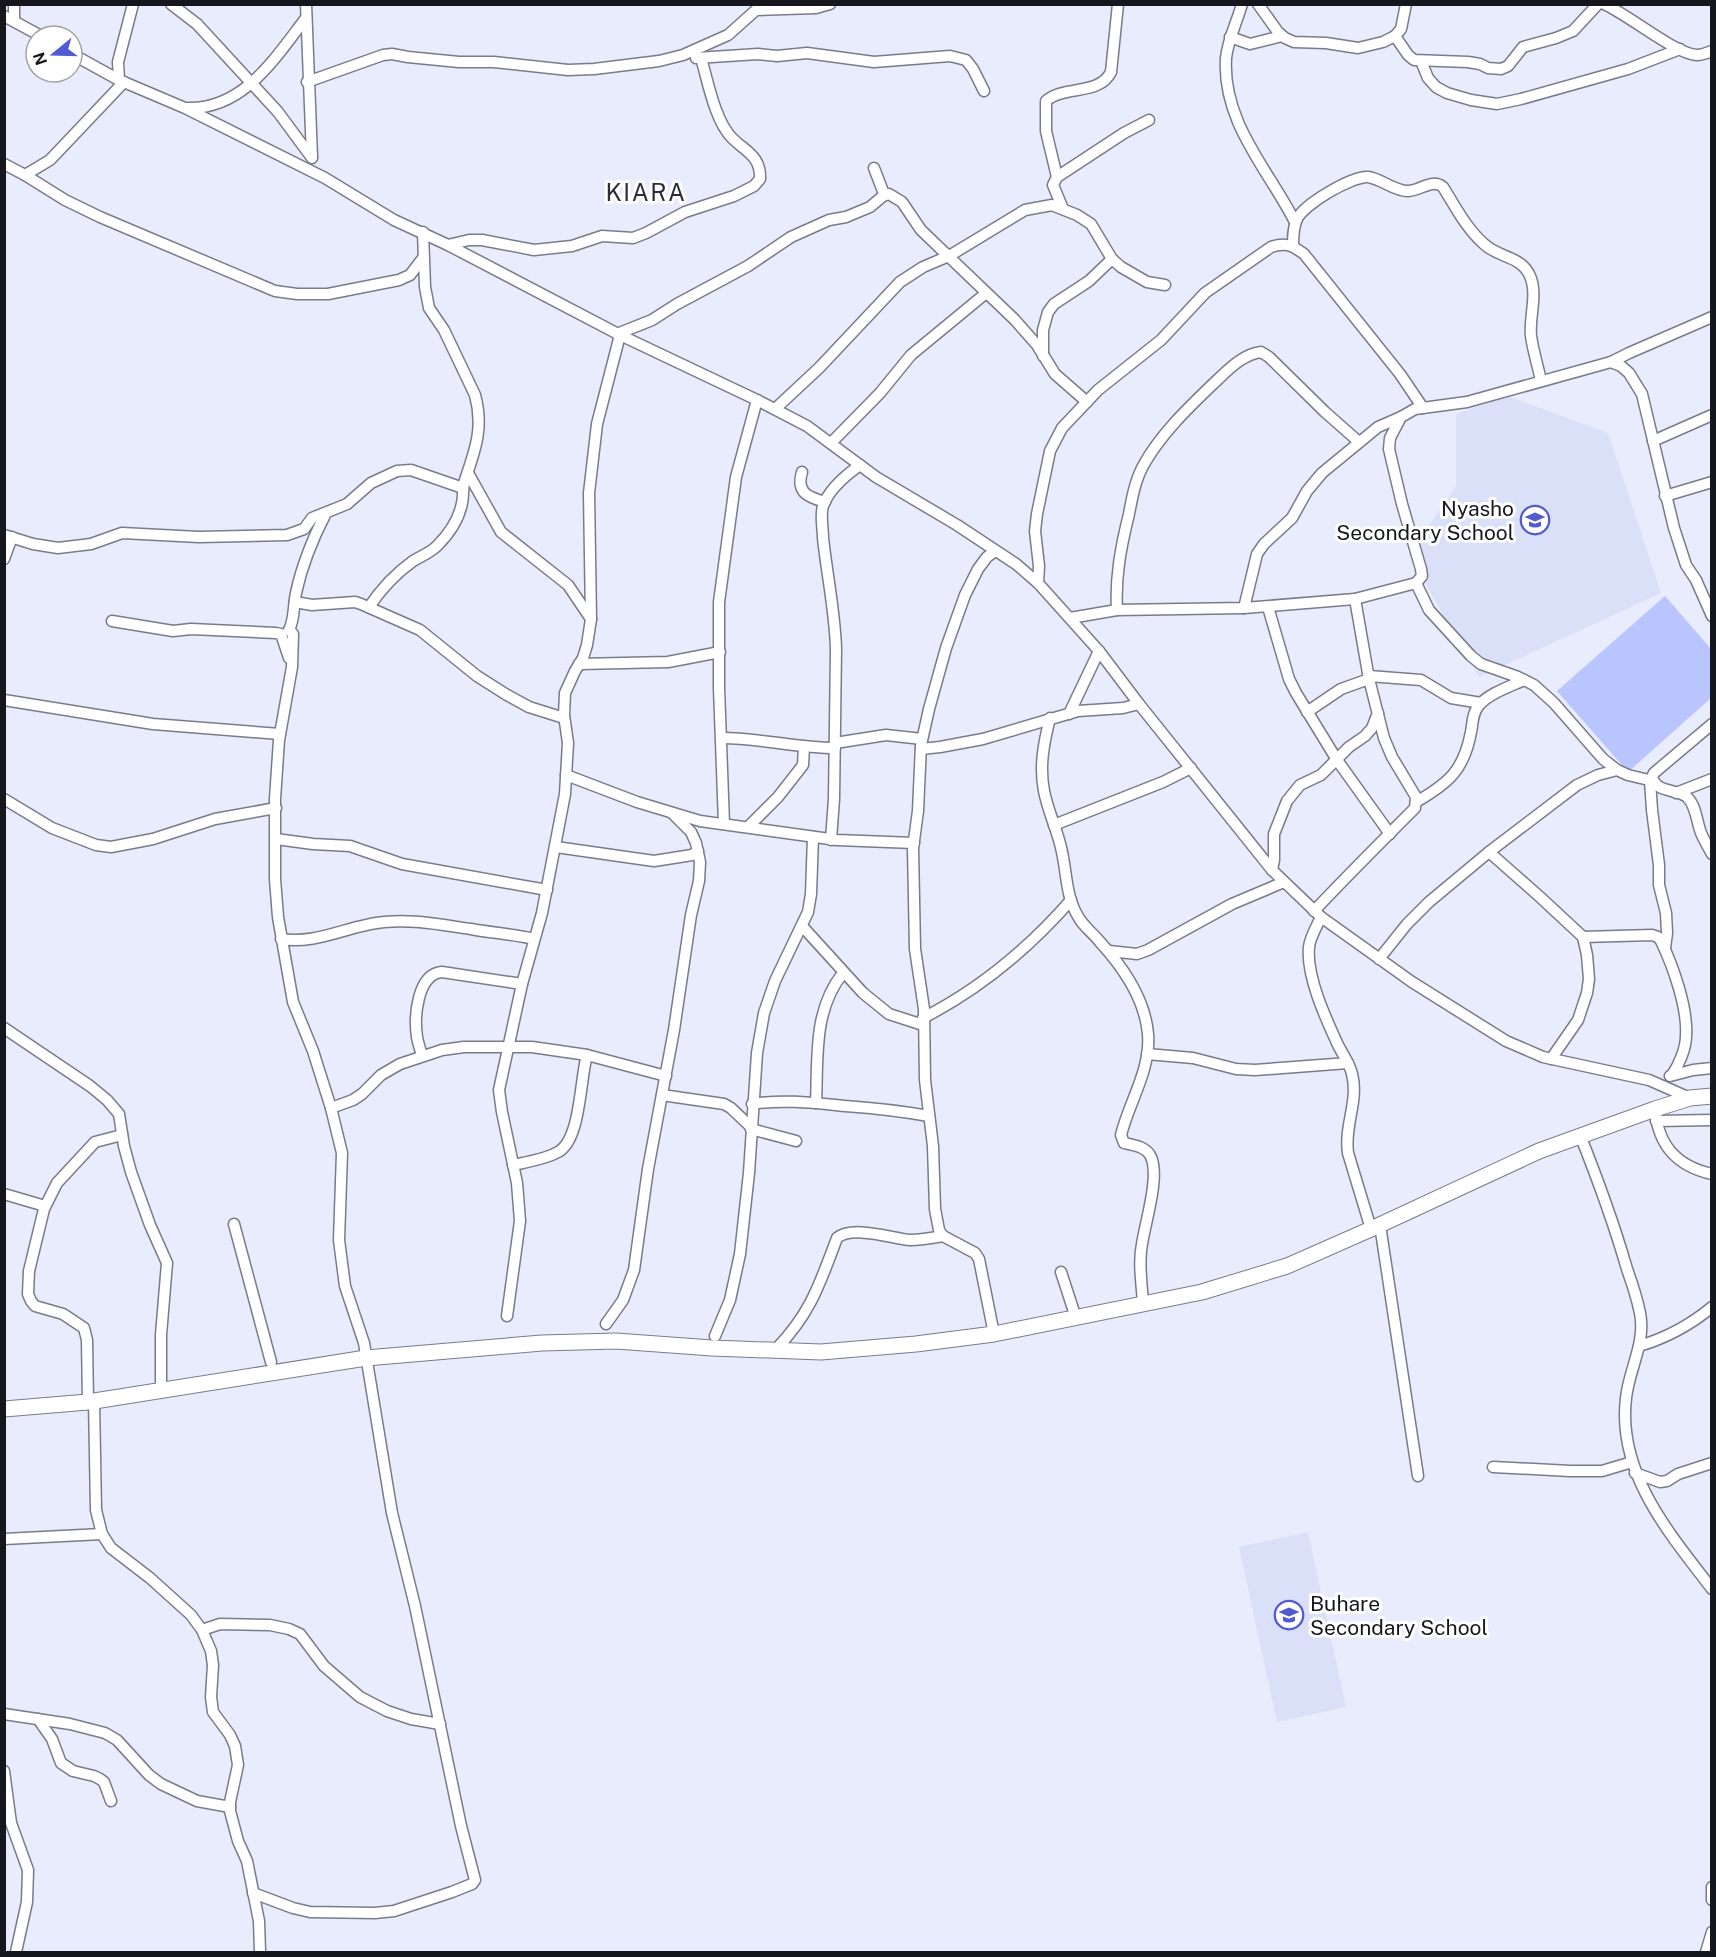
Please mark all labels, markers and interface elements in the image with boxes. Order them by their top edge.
north arrow [24,24,84,84]
text: N [29,50,51,68]
district label: KIARA [605,178,687,206]
place label: Nyasho Secondary School [1336,496,1514,545]
school or university icon: Nyasho Secondary School [1519,504,1551,536]
place label: Buhare Secondary School [1310,1591,1488,1640]
school or university icon: Buhare Secondary School [1273,1599,1305,1631]

